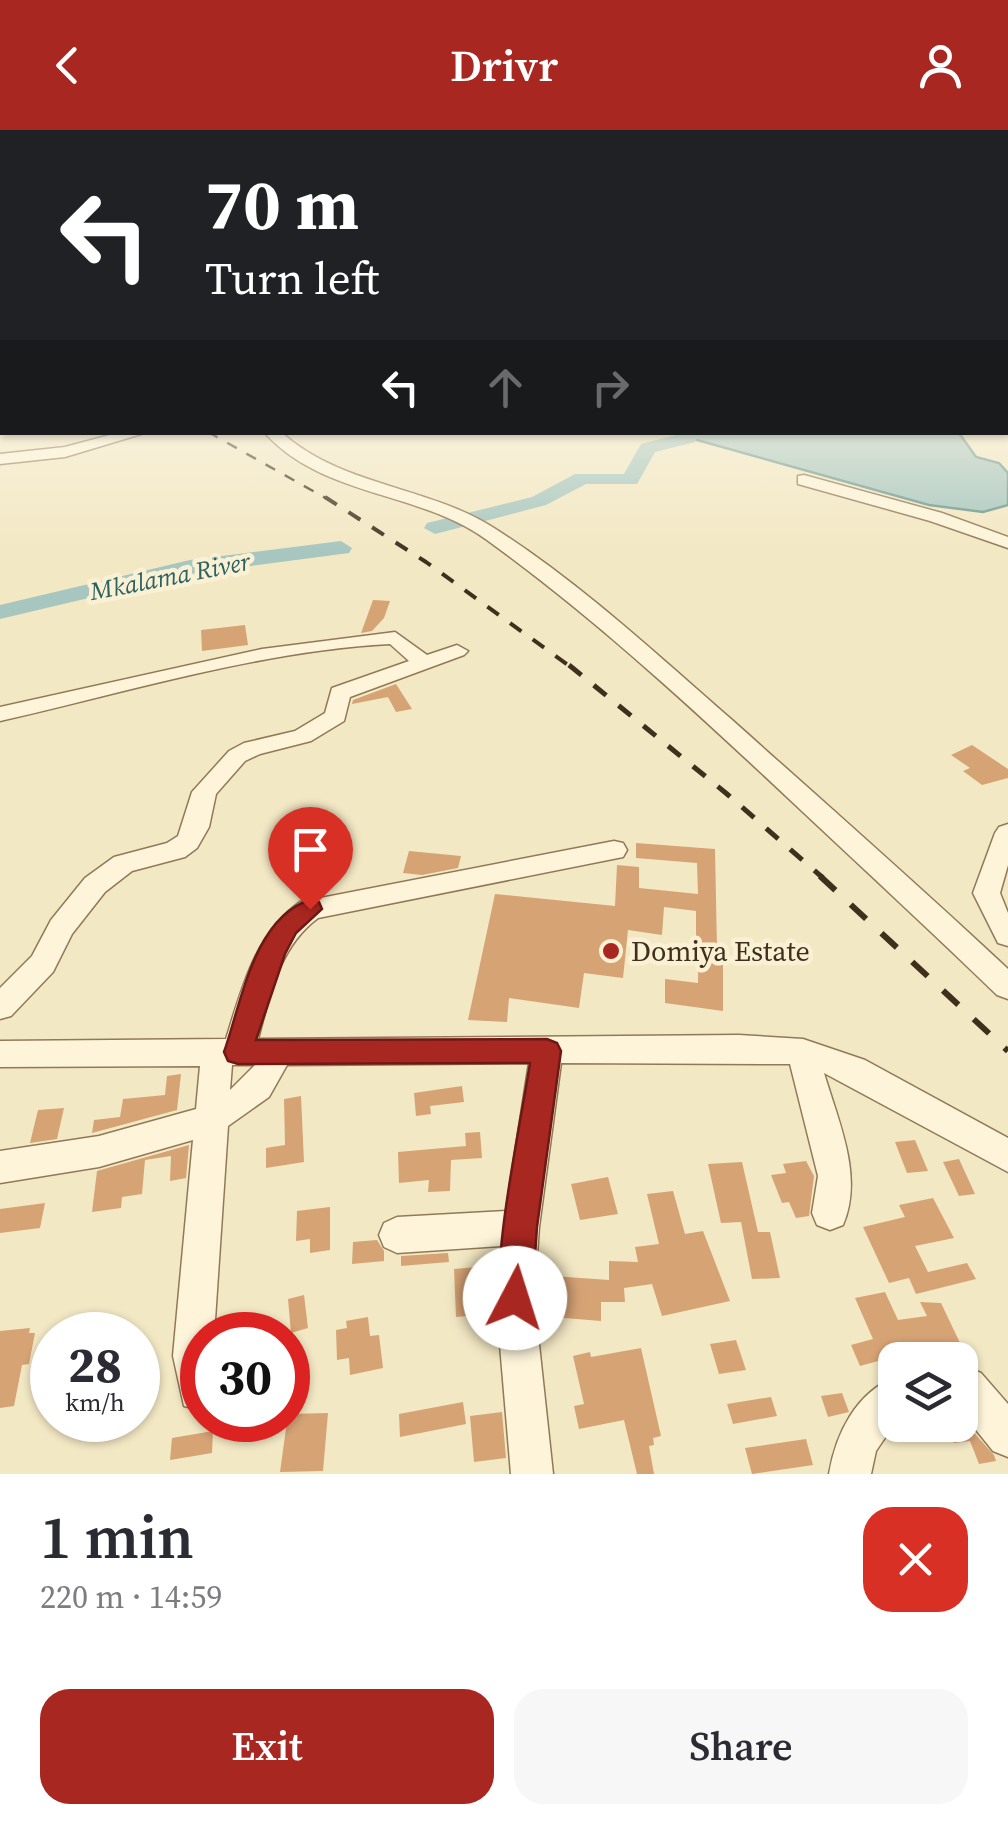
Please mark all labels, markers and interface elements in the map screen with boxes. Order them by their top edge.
text: Drivr [450,34,558,96]
icon: back [40,38,95,93]
icon: person [913,38,968,93]
text: 70 m [205,156,359,252]
icon: left [40,170,170,300]
text: Turn left [205,247,379,309]
icon: left [373,360,428,415]
icon: ahead [478,360,533,415]
icon: right [583,360,638,415]
water label: Mkalama River [86,544,254,608]
pin [268,807,353,910]
icon: arrive [283,822,338,877]
place label: Domiya Estate [631,932,810,970]
marker: Domiya Estate [600,940,622,962]
position arrow [463,1246,567,1350]
speed limit sign: 30 [180,1312,310,1442]
text: 28 [68,1330,122,1399]
map controls [878,1342,978,1442]
button: layers [878,1342,978,1442]
text: km/h [65,1385,125,1419]
text: 1 min [40,1496,194,1578]
button: close [863,1507,968,1612]
text: 220 m · 14:59 [40,1575,222,1619]
button: Exit [40,1689,494,1804]
button: Share [514,1689,968,1804]

